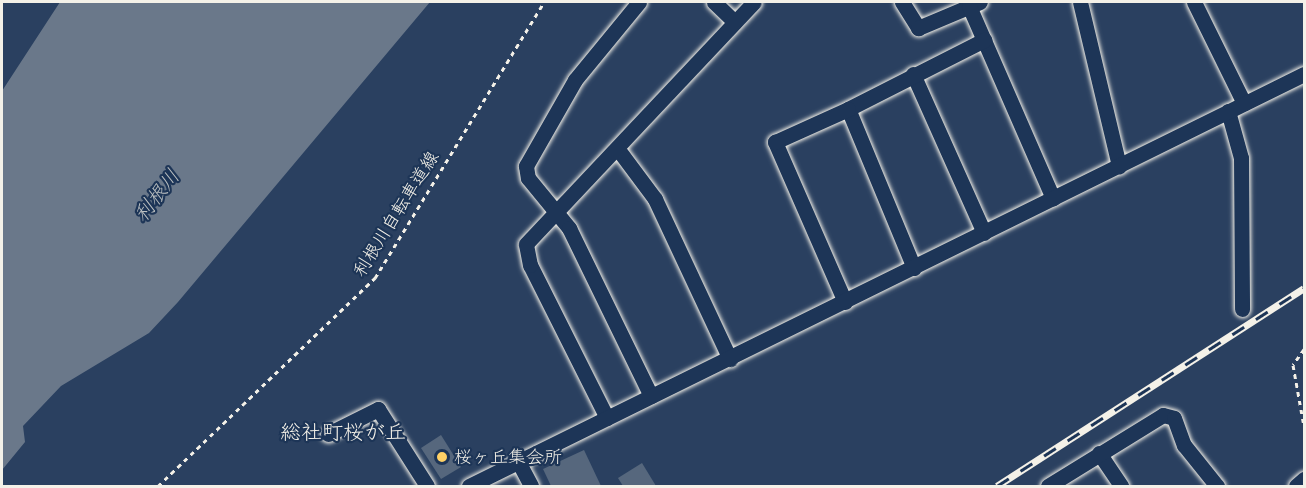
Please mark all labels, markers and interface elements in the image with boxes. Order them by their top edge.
street label: 利根川自転車道線 [349,147,443,281]
water label: 利根川 [128,164,184,226]
district label: 総社町桜が丘 [280,419,406,445]
place label: 桜ヶ丘集会所 [454,446,562,468]
marker: 桜ヶ丘集会所 [435,450,449,464]

